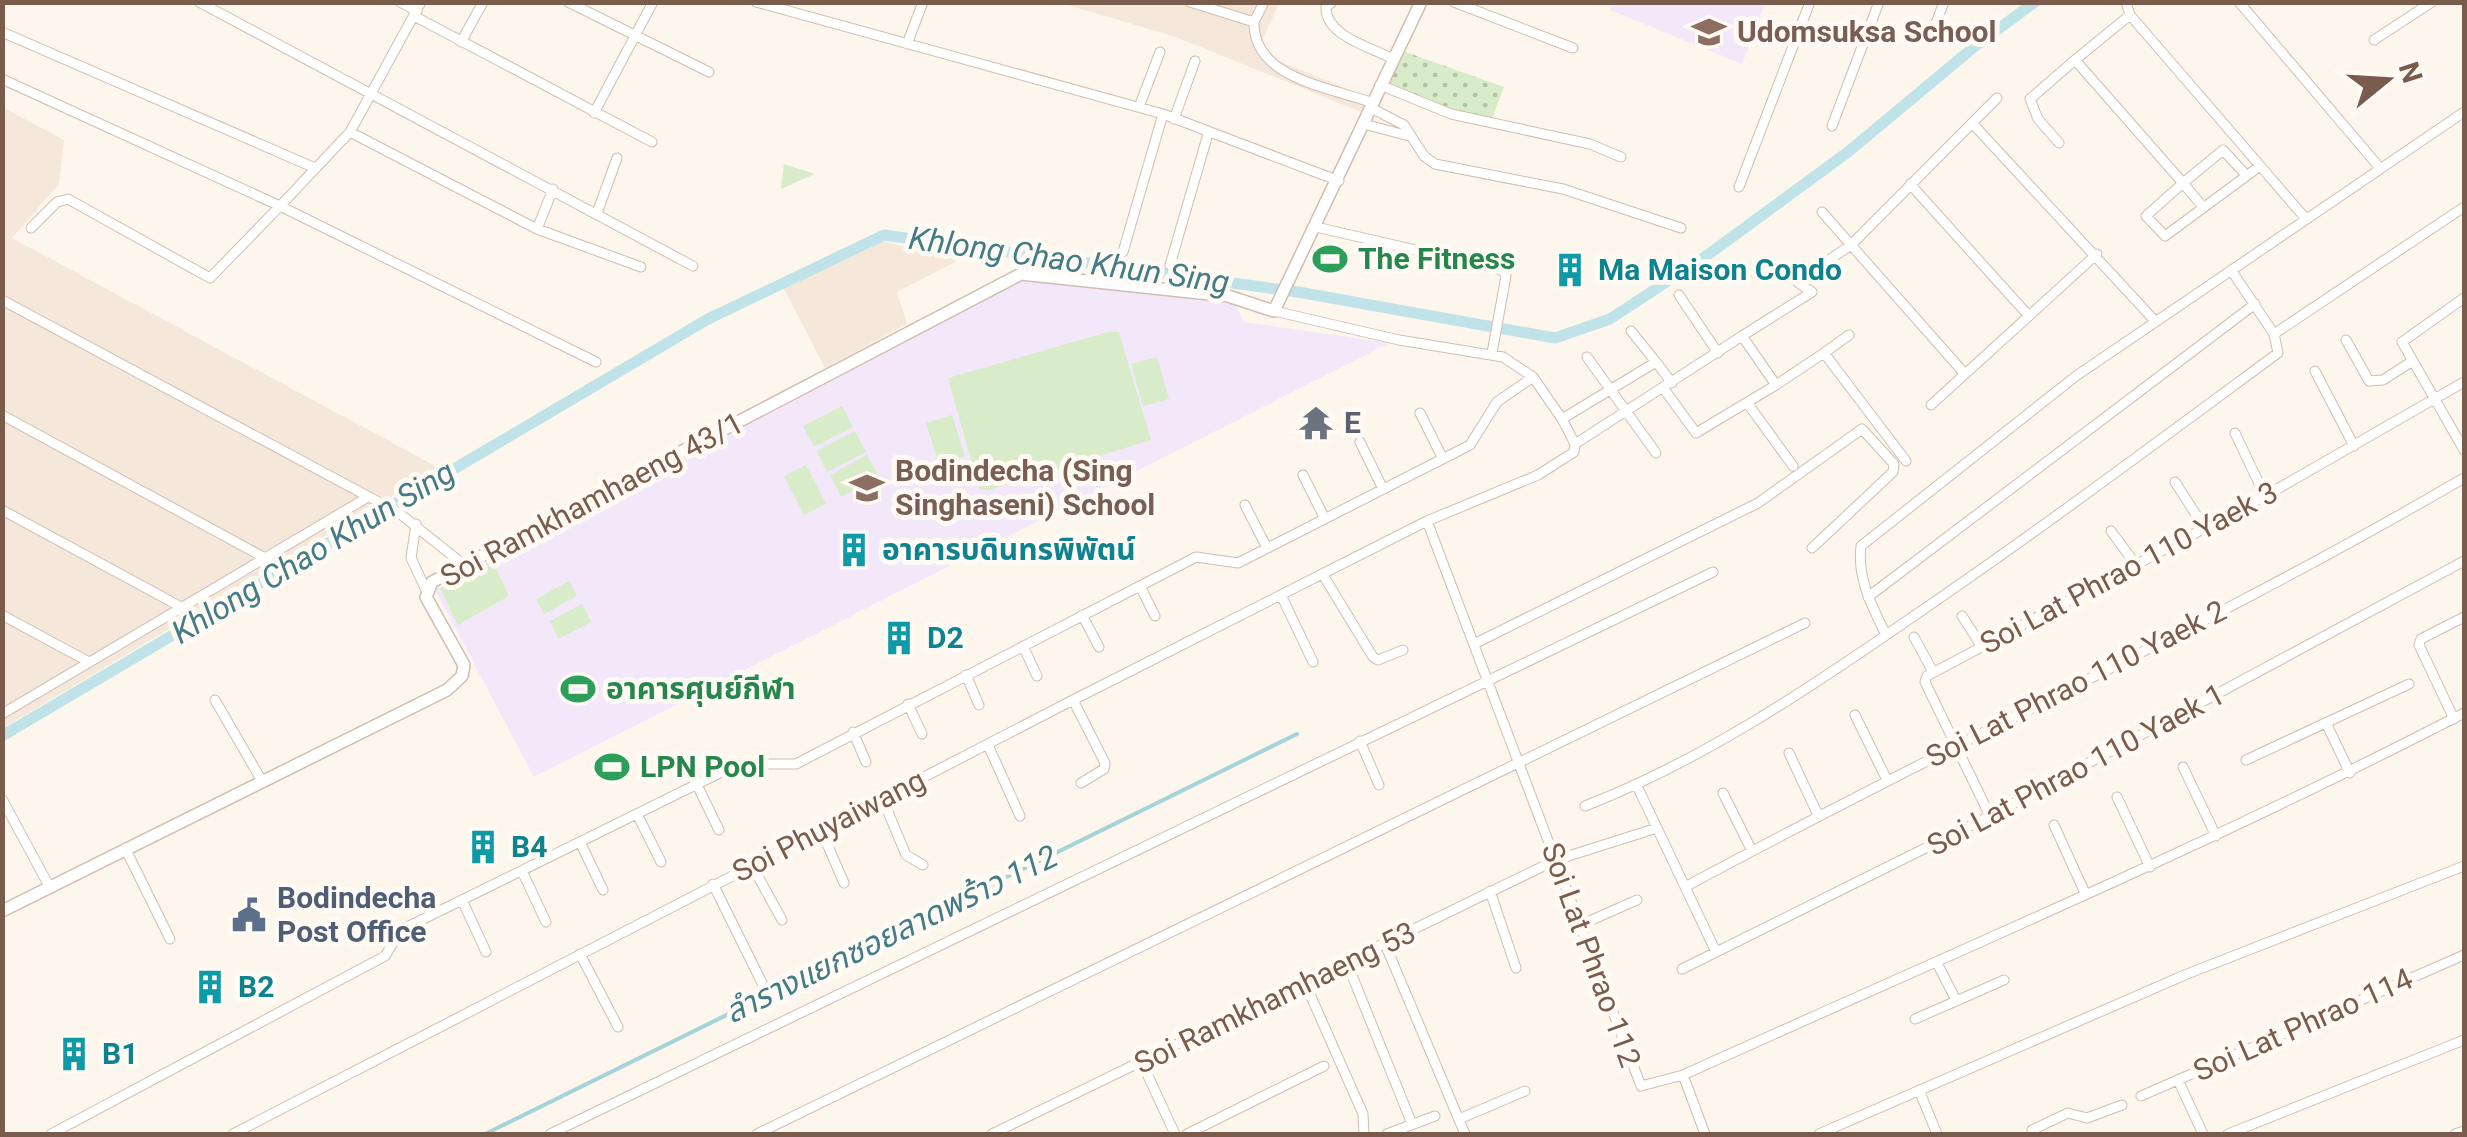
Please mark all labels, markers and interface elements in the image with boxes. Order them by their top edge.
school or university icon: Udomsuksa School [1690,13,1728,51]
place label: Udomsuksa School [1737,14,1996,49]
north arrow [2337,30,2437,130]
text: N [2392,58,2429,87]
water label: Khlong Chao Khun Sing [906,219,1232,301]
sports icon: The Fitness [1311,240,1349,278]
place label: The Fitness [1358,241,1515,276]
building icon: Ma Maison Condo [1551,251,1589,289]
place label: Ma Maison Condo [1598,252,1842,287]
temple icon: E [1297,404,1335,442]
street label: Soi Ramkhamhaeng 43/1 [434,405,749,594]
place label: E [1344,405,1361,440]
water label: Khlong Chao Khun Sing [165,452,461,652]
place label: Bodindecha (Sing Singhaseni) School [895,453,1155,522]
school or university icon: Bodindecha (Sing Singhaseni) School [848,469,886,507]
street label: Soi Lat Phrao 110 Yaek 3 [1974,474,2284,661]
building icon: อาคารบดินทรพิพัตน์ [835,531,873,569]
place label: อาคารบดินทรพิพัตน์ [882,532,1136,567]
street label: Soi Lat Phrao 110 Yaek 2 [1920,593,2232,775]
building icon: D2 [880,619,918,657]
place label: D2 [927,620,964,655]
sports icon: อาคารศุนย์กีฬา [559,670,597,708]
place label: อาคารศุนย์กีฬา [606,671,796,707]
street label: Soi Lat Phrao 110 Yaek 1 [1921,676,2231,863]
sports icon: LPN Pool [593,748,631,786]
place label: LPN Pool [640,749,765,784]
street label: Soi Phuyaiwang [727,762,931,889]
building icon: B4 [464,828,502,866]
place label: B4 [511,829,547,864]
water label: ลำรางแยกซอยลาดพร้าว 112 [718,837,1064,1031]
street label: Soi Lat Phrao 112 [1535,838,1648,1072]
place label: Bodindecha Post Office [277,880,436,949]
public building icon: Bodindecha Post Office [230,896,268,934]
street label: Soi Ramkhamhaeng 53 [1128,914,1421,1081]
street label: Soi Lat Phrao 114 [2188,961,2418,1088]
building icon: B2 [191,968,229,1006]
place label: B2 [238,969,274,1004]
building icon: B1 [55,1035,93,1073]
place label: B1 [102,1036,138,1071]

